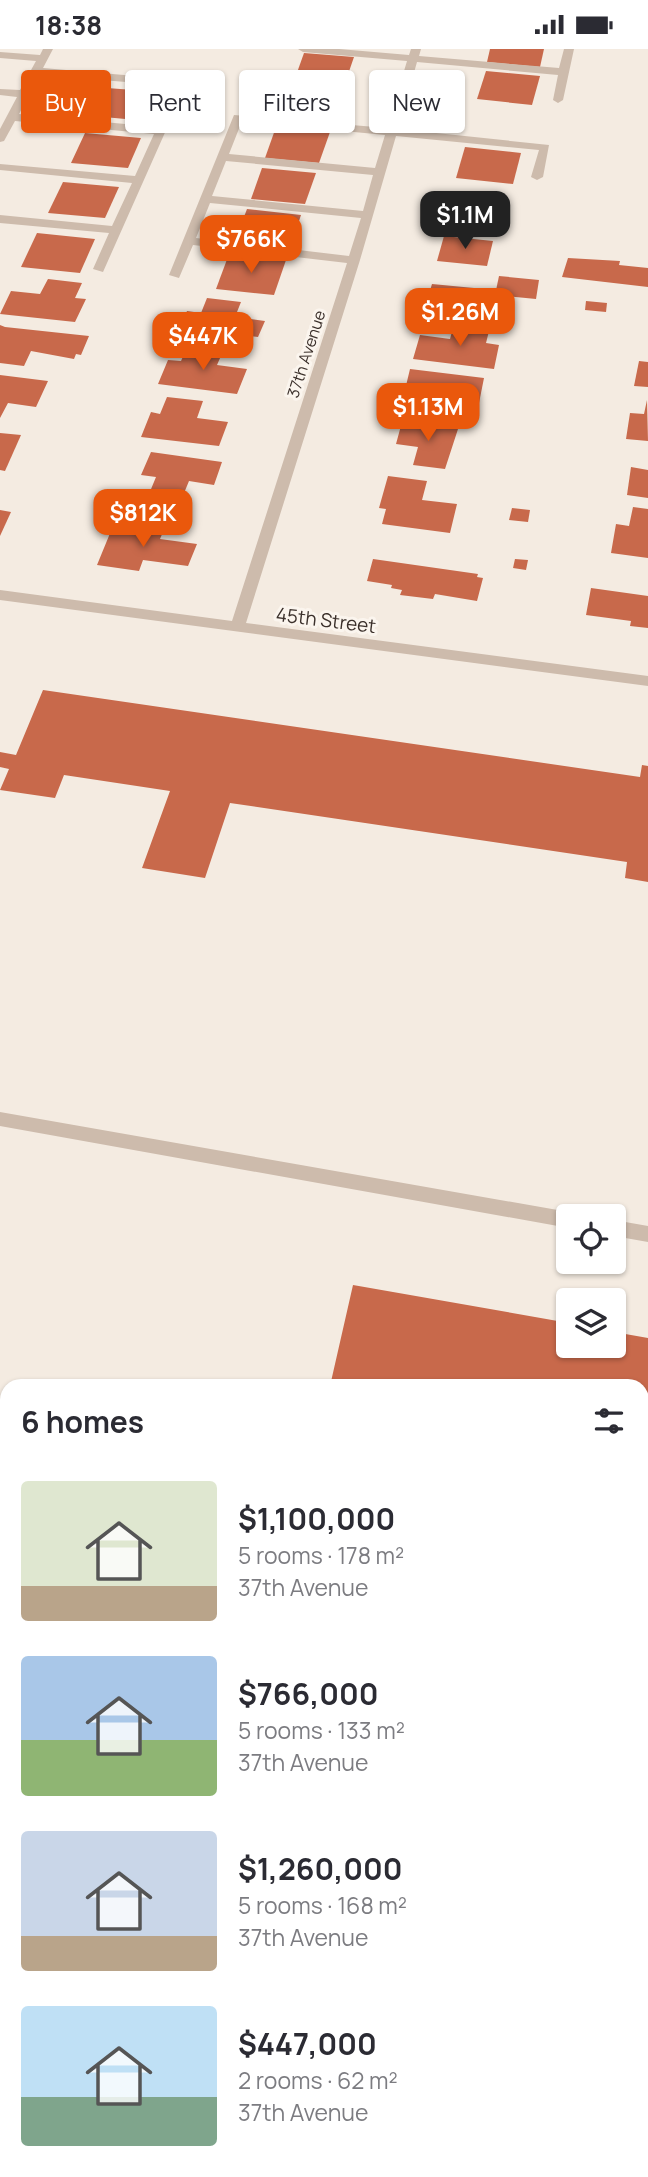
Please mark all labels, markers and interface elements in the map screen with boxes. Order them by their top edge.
text: 18:38 [35,7,102,43]
chip: Buy [21,70,111,133]
chip: Rent [125,70,225,133]
chip: Filters [239,70,355,133]
chip: New [369,70,465,133]
pin: $1.1M [416,191,514,251]
text: $1.1M [436,198,494,230]
pin: $766K [202,215,300,275]
text: $766K [216,222,286,254]
pin: $1.26M [403,289,517,348]
text: $1.26M [421,295,499,327]
street label: 37th Avenue [282,307,330,401]
pin: $447K [154,313,252,372]
text: $447K [168,319,238,351]
pin: $1.13M [371,383,485,443]
text: $1.13M [393,390,463,422]
pin: $812K [94,489,192,549]
text: $812K [109,496,177,528]
street label: 45th Street [274,601,378,639]
map controls [556,1204,626,1358]
button: locate [556,1204,626,1274]
button: layers [556,1288,626,1358]
text: 6 homes [21,1401,144,1442]
icon: filters [590,1402,628,1440]
text: $1,100,000 [238,1498,395,1539]
icon: home [77,1509,161,1593]
text: 5 rooms · 178 m² [238,1539,404,1571]
text: 37th Avenue [238,1571,368,1603]
text: $766,000 [238,1673,378,1714]
icon: home [77,1684,161,1768]
text: 5 rooms · 133 m² [238,1714,405,1746]
text: 37th Avenue [238,1746,368,1778]
text: $1,260,000 [238,1848,402,1889]
icon: home [77,1859,161,1943]
text: 5 rooms · 168 m² [238,1889,407,1921]
text: 37th Avenue [238,1921,368,1953]
text: $447,000 [238,2023,377,2064]
icon: home [77,2034,161,2118]
text: 2 rooms · 62 m² [238,2064,398,2096]
text: 37th Avenue [238,2096,368,2128]

